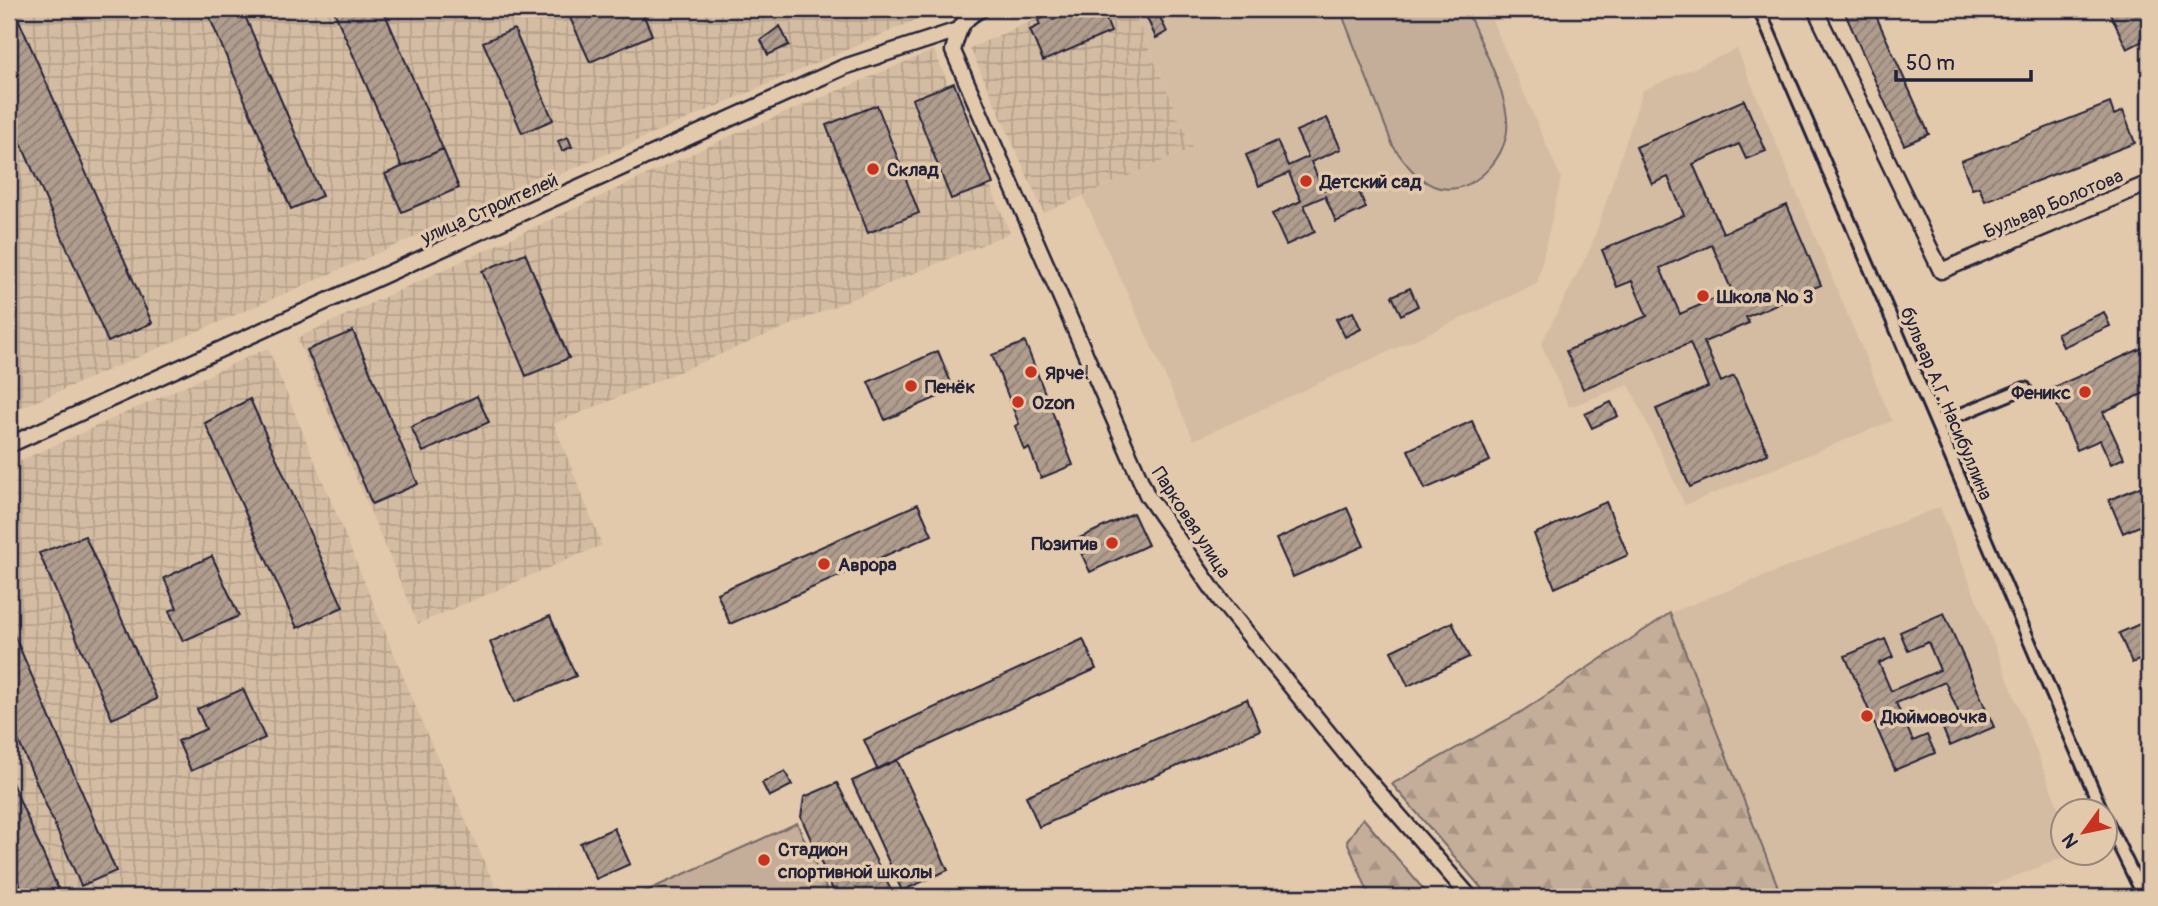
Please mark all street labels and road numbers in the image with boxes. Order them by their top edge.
street label: Бульвар Болотова [1980,164,2127,244]
street label: улица Строителей [416,168,562,250]
street label: бульвар А.Г. Насибуллина [1894,303,1998,504]
street label: Парковая улица [1146,462,1236,583]

